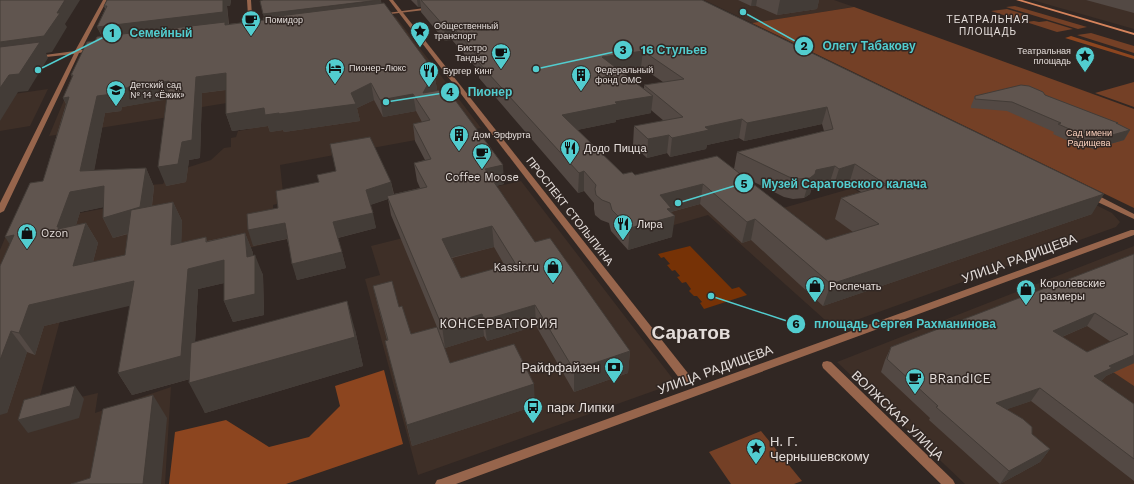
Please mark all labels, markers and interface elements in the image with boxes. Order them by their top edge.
cafe icon: Помидор [240,9,262,37]
district label: ТЕАТРАЛЬНАЯ ПЛОЩАДЬ [947,14,1029,37]
place label: Помидор [265,15,303,25]
place icon: Общественный транспорт [409,20,431,48]
callout: Семейный [102,21,201,45]
place label: Общественный транспорт [434,21,498,41]
text: 1 [109,26,115,40]
text: Семейный [130,26,192,40]
callout: Олегу Табакову [794,34,923,58]
callout: 16 Стульев [613,38,715,62]
text: 2 [800,39,808,53]
text: Олегу Табакову [822,39,916,53]
cafe icon: Бистро Тандыр [490,42,512,70]
place label: Бистро Тандыр [455,43,487,63]
text: 3 [619,43,627,57]
text: 16 Стульев [641,43,707,57]
place icon: Театральная площадь [1074,45,1096,73]
place label: Театральная площадь [1017,46,1071,66]
hotel icon: Пионер-Люкс [324,57,346,85]
restaurant icon: Бургер Кинг [418,60,440,88]
place label: Пионер-Люкс [349,63,407,73]
building icon: Федеральный фонд ОМС [570,64,592,92]
place label: Федеральный фонд ОМС [595,65,653,85]
place label: Бургер Кинг [443,66,494,76]
school or university icon: Детский сад № 14 «Ёжик» [105,79,127,107]
place label: Детский сад № 14 «Ёжик» [130,80,185,100]
callout: Пионер [440,80,520,104]
text: 4 [446,85,454,99]
text: Пионер [468,85,512,99]
building icon: Дом Эрфурта [448,124,470,152]
park label: Сад имени Радищева [1066,128,1112,148]
place label: Дом Эрфурта [473,130,530,140]
restaurant icon: Додо Пицца [559,137,581,165]
cafe icon: Coffee Moose [471,142,493,170]
place label: Додо Пицца [584,142,647,155]
street label: ПРОСПЕКТ СТОЛЫПИНА [523,155,616,269]
place label: Coffee Moose [445,171,519,184]
callout: Музей Саратовского калача [734,171,935,195]
text: 5 [741,177,748,191]
text: Музей Саратовского калача [761,177,927,191]
restaurant icon: Лира [612,213,634,241]
place label: Лира [637,218,663,231]
shop icon: Ozon [16,222,38,250]
place label: Ozon [41,227,68,240]
street label: УЛИЦА РАДИЩЕВА [960,231,1079,286]
shop icon: Kassir.ru [542,256,564,284]
place label: Kassir.ru [493,261,539,274]
shop icon: Роспечать [804,275,826,303]
place label: Королевские размеры [1040,277,1105,303]
shop icon: Королевские размеры [1015,278,1037,306]
place label: Роспечать [829,280,882,293]
callout: площадь Сергея Рахманинова [786,312,1004,336]
district label: КОНСЕРВАТОРИЯ [440,317,558,331]
text: 6 [792,317,800,331]
text: площадь Сергея Рахманинова [814,317,996,331]
district label: Саратов [651,321,731,344]
street label: УЛИЦА РАДИЩЕВА [656,342,775,397]
bank icon: Райффайзен [603,356,625,384]
place label: Райффайзен [521,360,600,375]
cafe icon: BRandICE [904,367,926,395]
street label: ВОЛЖСКАЯ УЛИЦА [849,368,947,463]
place label: BRandICE [929,371,991,386]
bus stop icon: парк Липки [522,396,544,424]
place label: парк Липки [547,400,614,415]
place label: Н. Г. Чернышевскому [770,434,870,464]
place icon: Н. Г. Чернышевскому [745,437,767,465]

